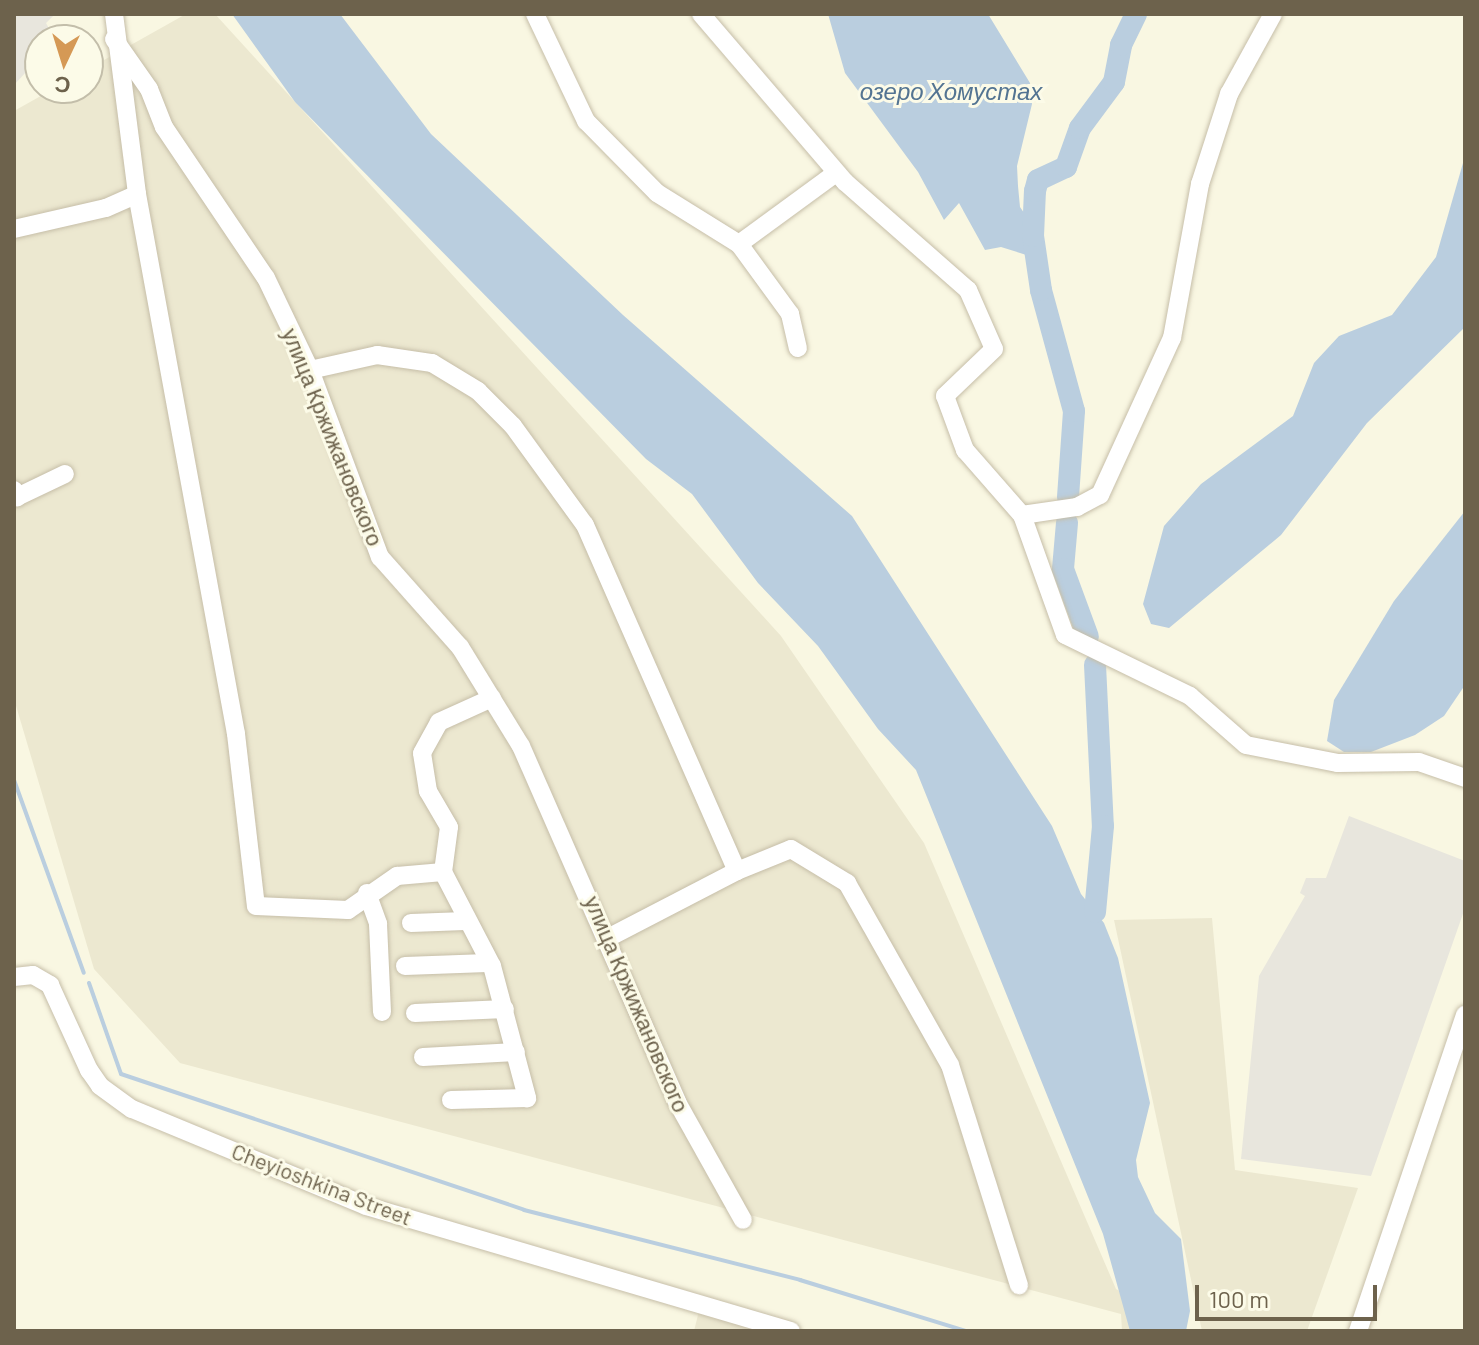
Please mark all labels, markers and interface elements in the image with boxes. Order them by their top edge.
north arrow [24,24,104,104]
text: С [54,72,71,99]
water label: озеро Хомустах [860,77,1042,105]
street label: улица Кржижановского [277,324,389,550]
street label: улица Кржижановского [579,892,695,1116]
street label: Cheyioshkina Street [228,1137,416,1231]
scale bar [1199,1269,1381,1319]
text: 100 m [1209,1284,1269,1313]

